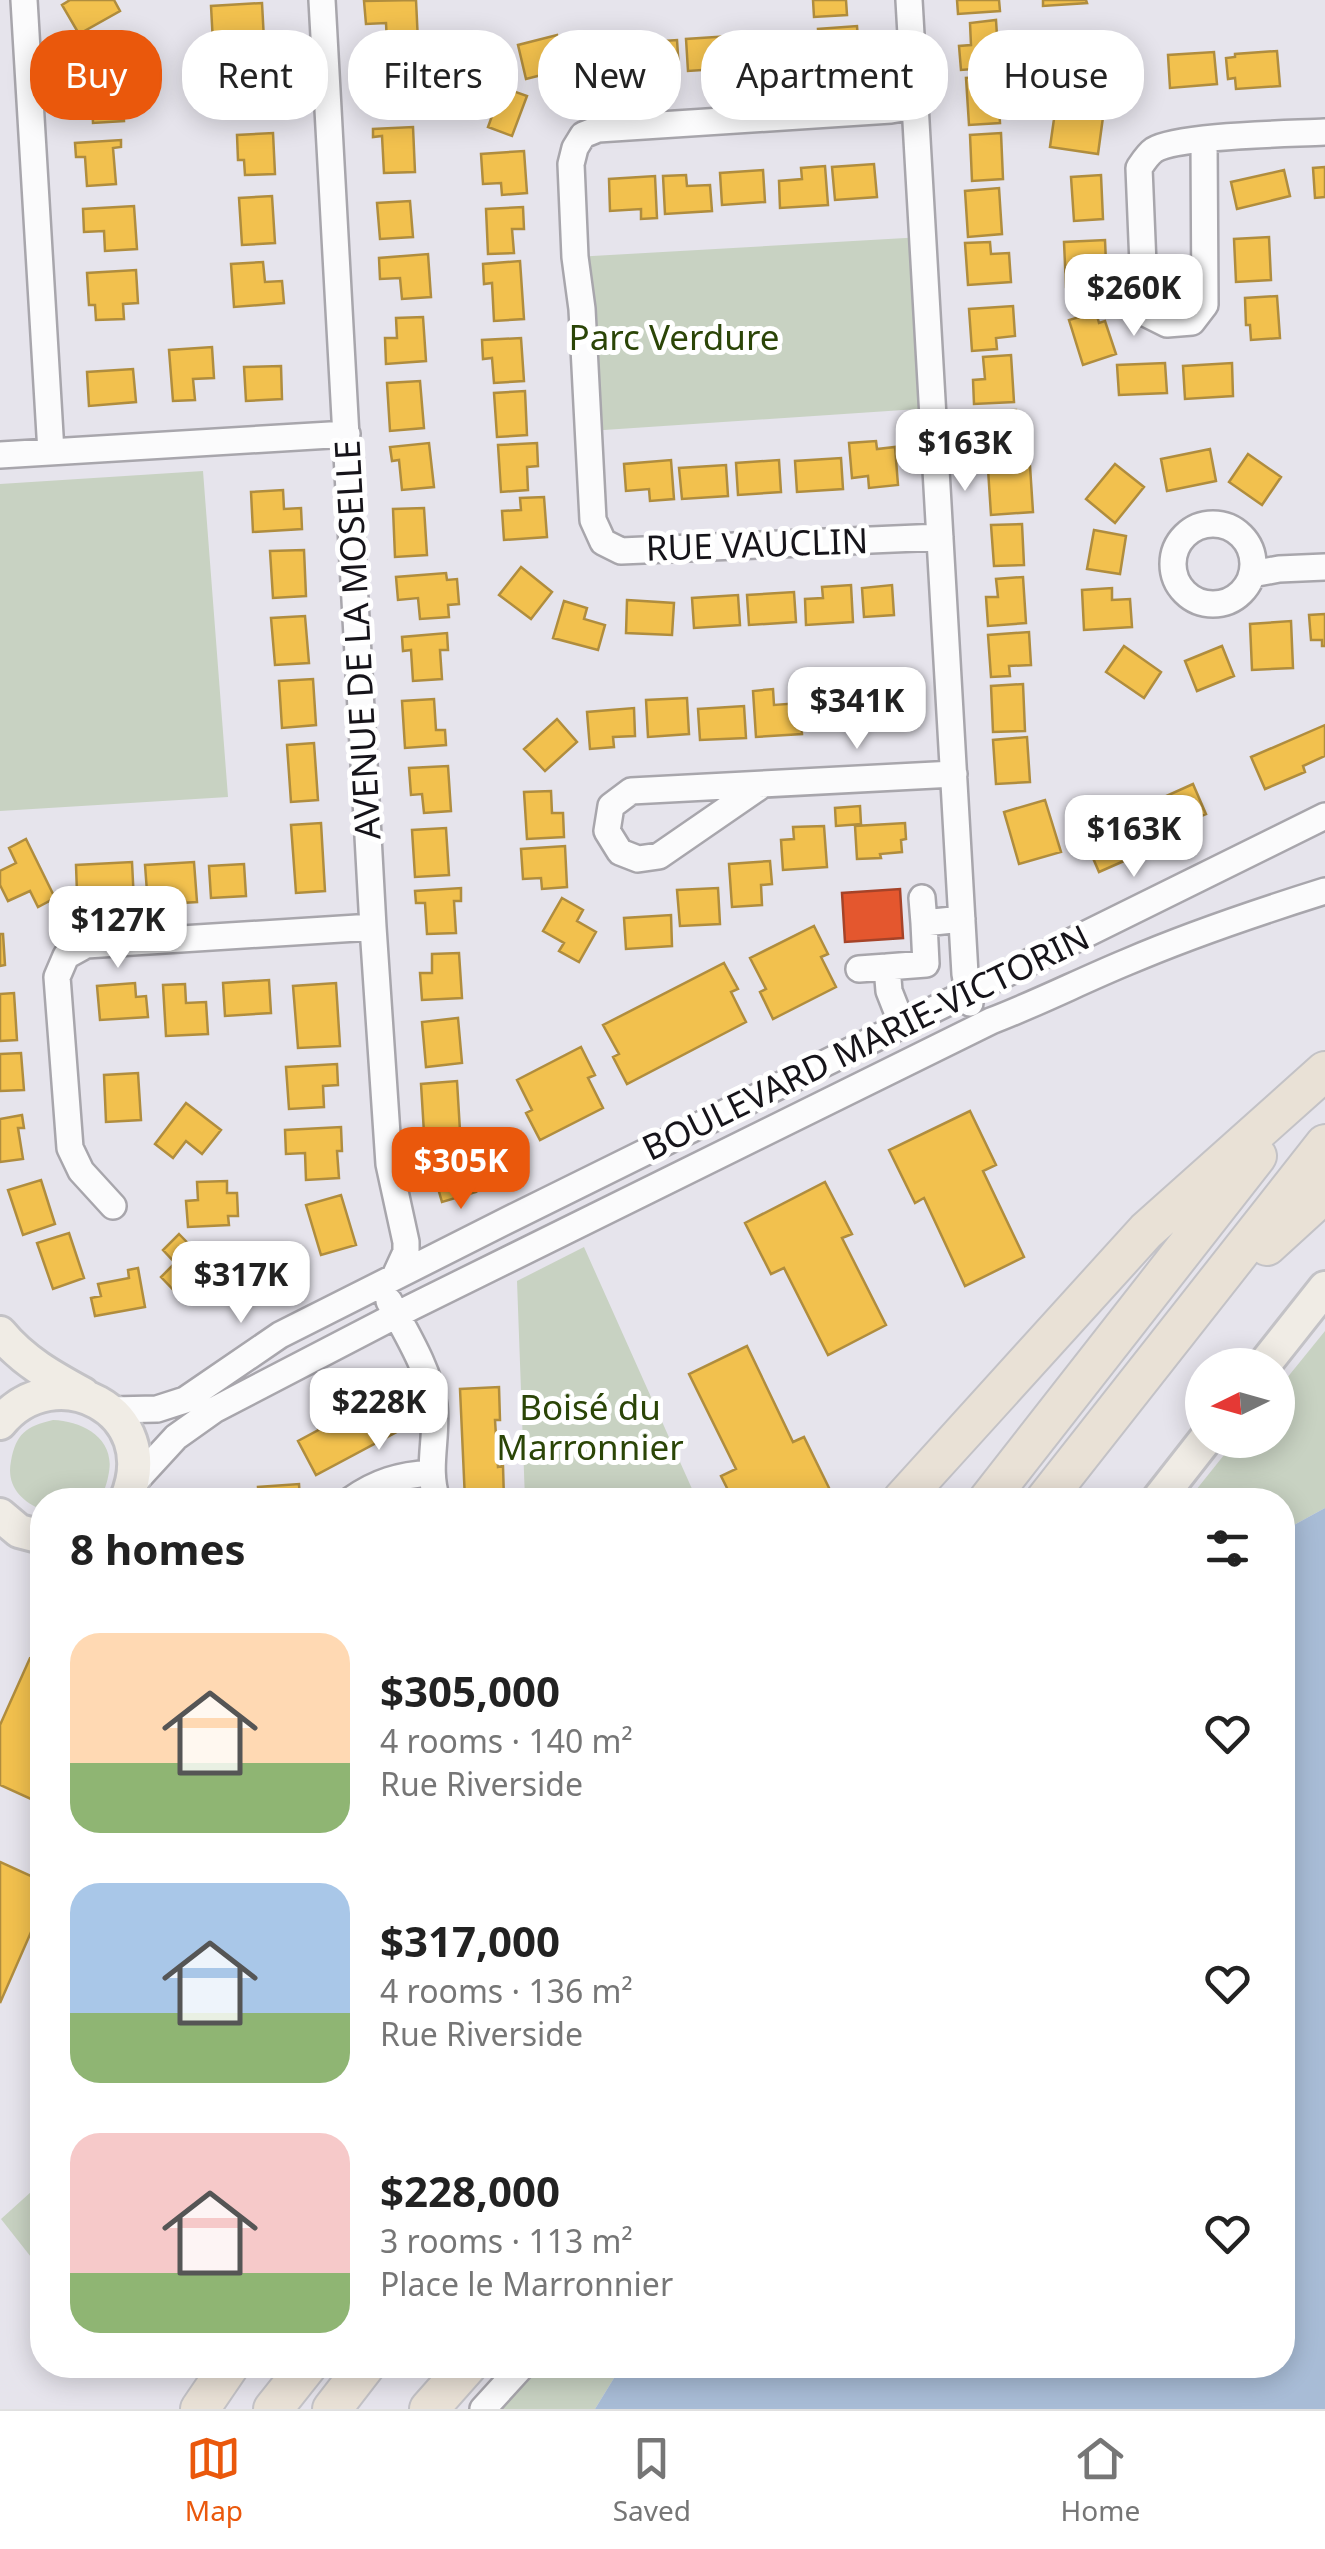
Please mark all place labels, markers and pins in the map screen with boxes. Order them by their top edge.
pin: $260K [1064,254,1204,339]
pin: $163K [895,409,1035,494]
pin: $341K [787,667,927,752]
pin: $163K [1064,795,1204,880]
pin: $127K [48,886,188,971]
pin: $305K [391,1127,531,1212]
pin: $317K [171,1241,311,1326]
pin: $228K [309,1368,449,1453]

